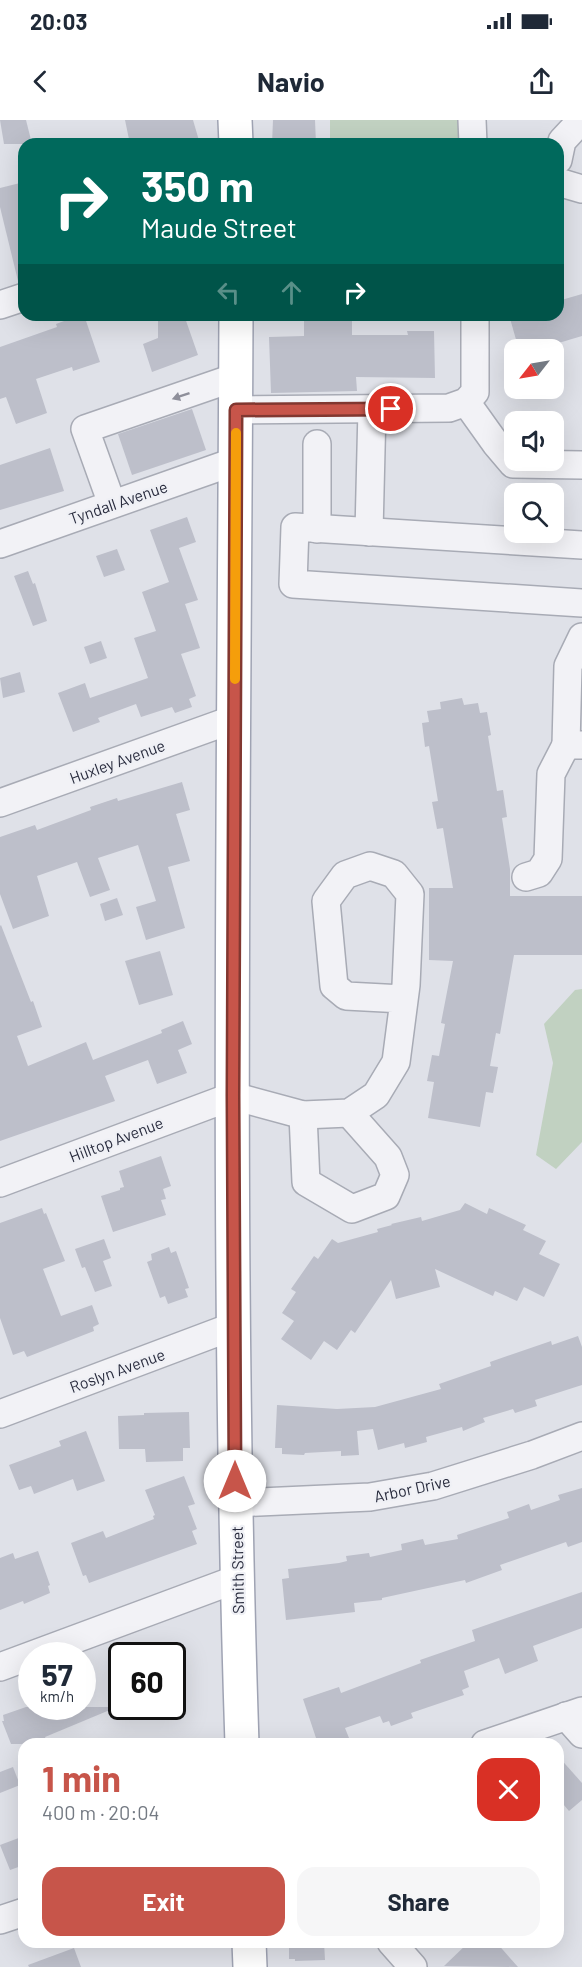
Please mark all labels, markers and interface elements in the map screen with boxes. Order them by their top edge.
text: 20:03 [30,8,87,34]
icon: back [24,65,57,98]
text: Navio [257,65,325,97]
icon: share [525,65,558,98]
text: 350 m [141,160,254,210]
icon: right [42,162,120,240]
text: Maude Street [141,211,297,243]
icon: left [212,276,245,309]
icon: ahead [275,276,308,309]
icon: right [338,276,371,309]
north arrow [504,339,564,399]
map controls [504,339,564,543]
pin [365,383,416,434]
one-way arrow [172,392,190,402]
icon: arrive [374,392,407,425]
button: sound [504,411,564,471]
street label: Tyndall Avenue [66,476,170,528]
button: search [504,483,564,543]
street label: Huxley Avenue [67,735,167,787]
street label: Hilltop Avenue [66,1112,166,1166]
street label: Roslyn Avenue [67,1344,167,1396]
position arrow [203,1449,267,1513]
street label: Arbor Drive [372,1471,452,1505]
street label: Smith Street [227,1526,247,1614]
speed limit sign: 60 [108,1642,186,1720]
text: 57 [41,1656,73,1692]
text: km/h [40,1687,74,1705]
text: 1 min [42,1756,121,1799]
button: close [477,1758,540,1821]
text: 400 m · 20:04 [42,1800,159,1824]
button: Exit [42,1867,285,1936]
button: Share [297,1867,540,1936]

